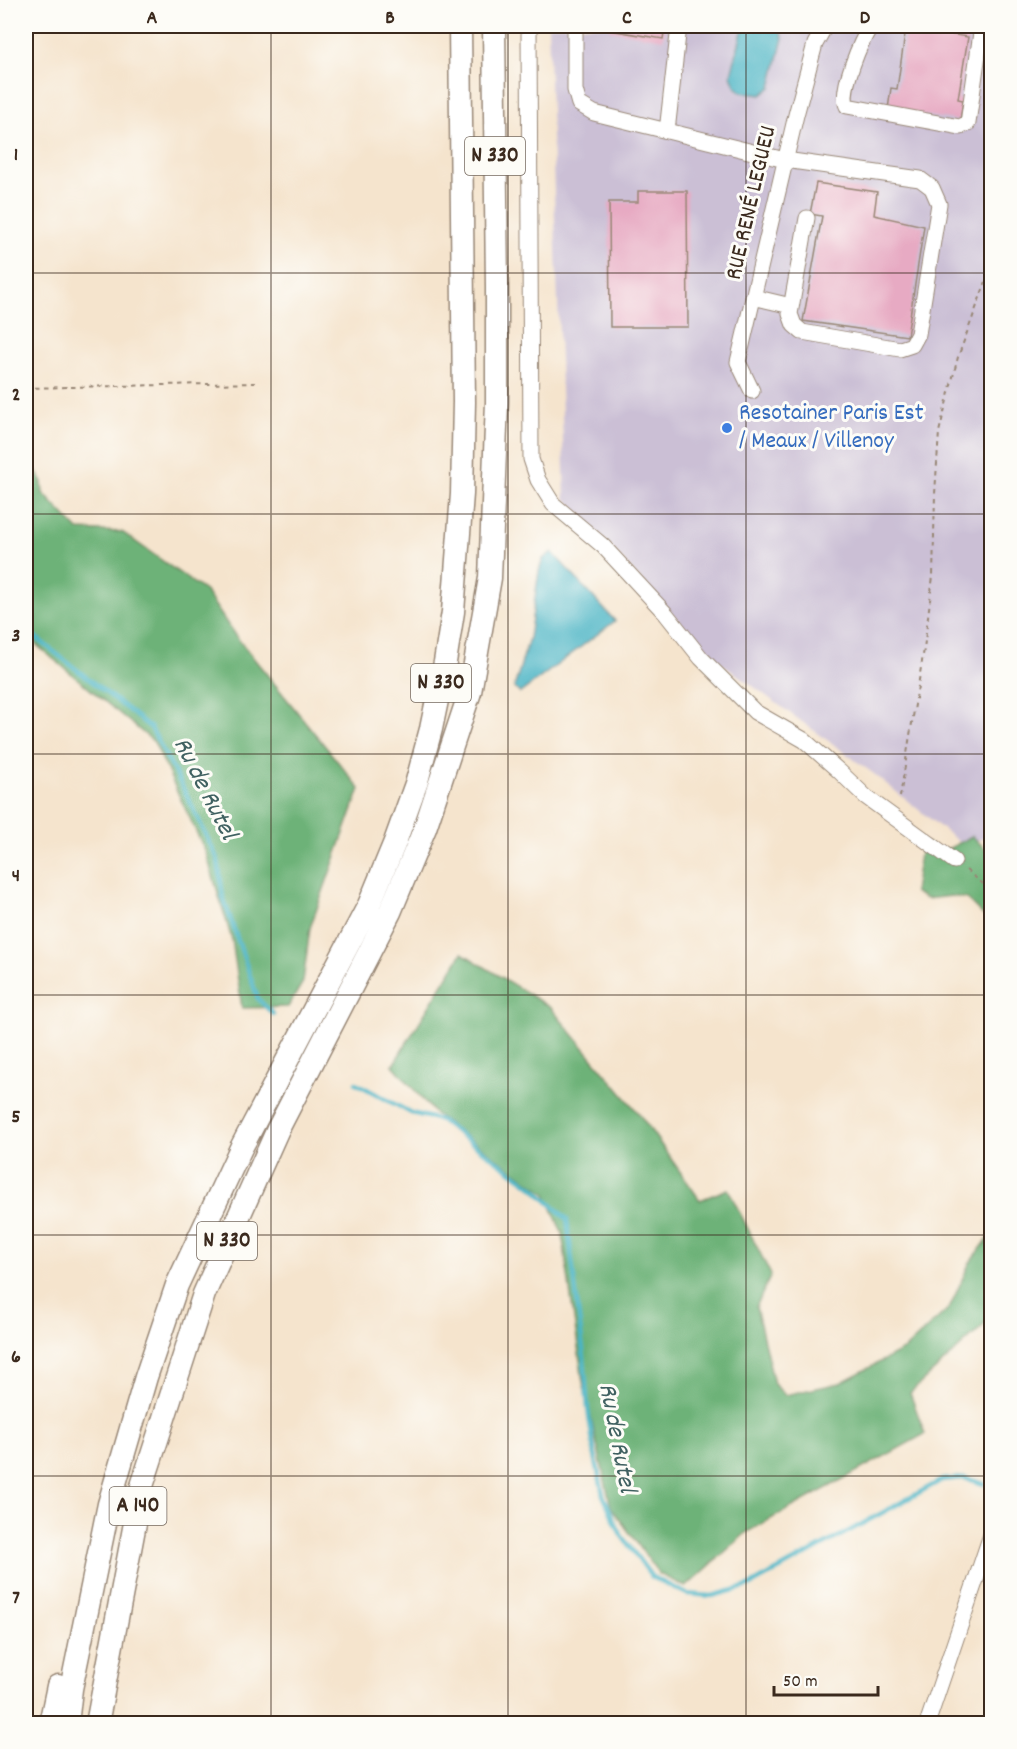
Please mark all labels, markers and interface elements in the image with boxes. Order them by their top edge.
text: A [147,5,158,33]
text: B [385,5,395,33]
text: C [622,5,632,33]
text: D [860,5,871,33]
street label: RUE RENÉ LEGUEU [718,123,786,283]
road number: N 330 [465,137,525,175]
text: 1 [14,142,18,170]
text: 2 [12,382,20,410]
place label: Resotainer Paris Est / Meaux / Villenoy [739,397,924,459]
marker: Resotainer Paris Est / Meaux / Villenoy [720,421,734,435]
text: 3 [12,623,20,651]
road number: N 330 [411,664,471,702]
water label: Ru de Rutel [162,731,246,848]
text: 4 [12,863,20,891]
text: 5 [11,1104,21,1132]
road number: N 330 [197,1222,257,1260]
text: 6 [11,1344,21,1372]
water label: Ru de Rutel [587,1380,645,1498]
road number: A 140 [110,1487,166,1525]
text: 7 [12,1585,20,1613]
scale bar [774,1659,878,1697]
text: 50 m [783,1670,818,1695]

